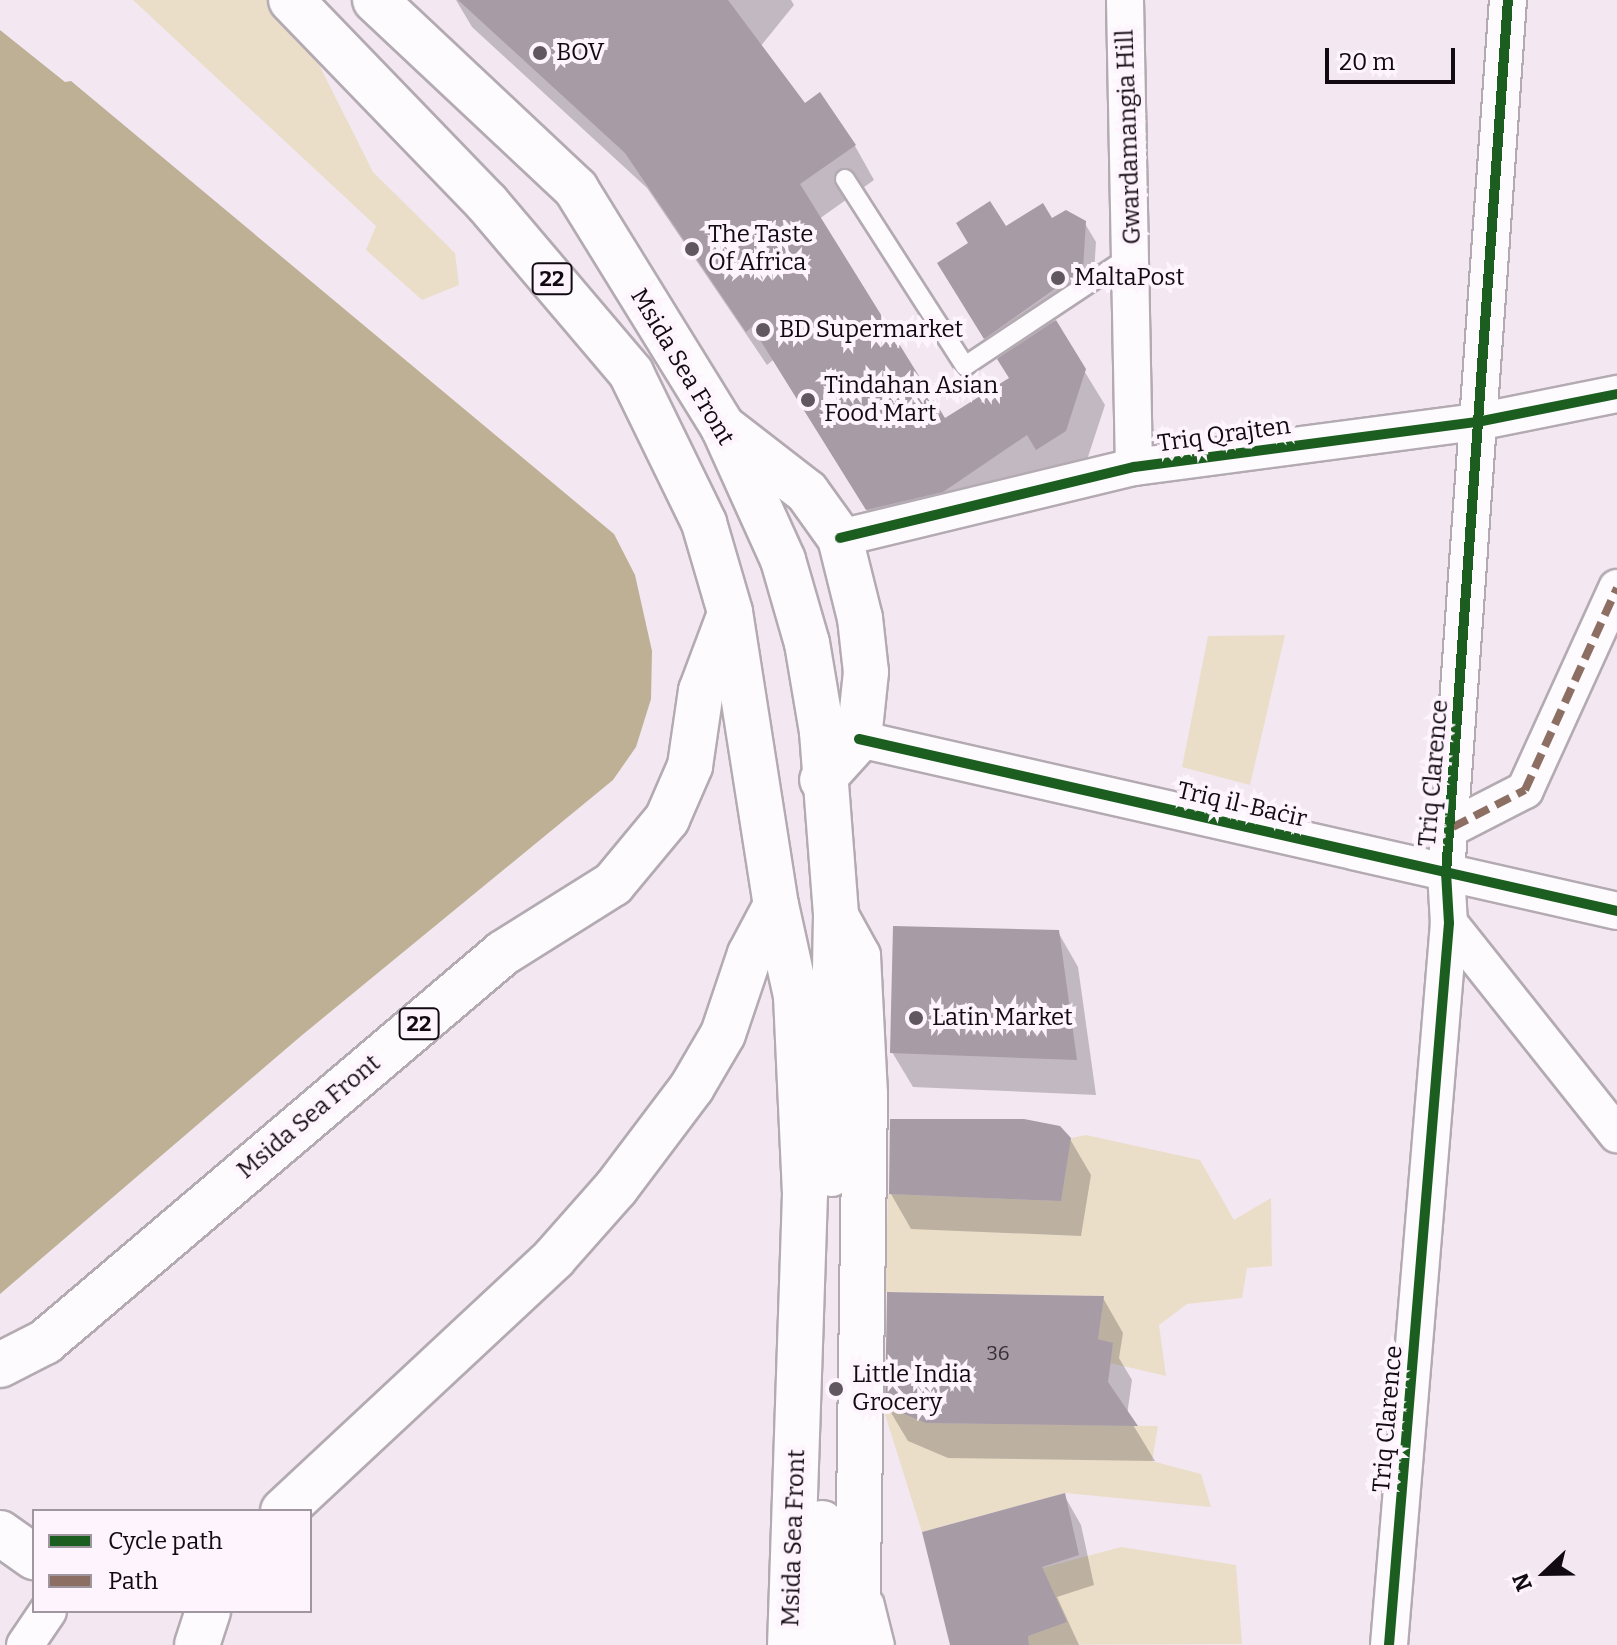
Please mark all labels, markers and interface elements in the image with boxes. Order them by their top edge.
street label: Gwardamangia Hill [1111,29,1147,245]
scale bar [1329,32,1459,82]
place label: BOV [556,39,604,67]
marker: BOV [531,44,549,62]
text: 20 m [1339,48,1395,76]
place label: The Taste Of Africa [708,221,813,277]
marker: The Taste Of Africa [683,240,701,258]
road number: 22 [530,261,574,297]
place label: MaltaPost [1074,264,1184,292]
marker: MaltaPost [1049,269,1067,287]
street label: Msida Sea Front [624,284,740,450]
place label: BD Supermarket [779,316,963,344]
marker: BD Supermarket [754,321,772,339]
place label: Tindahan Asian Food Mart [824,372,998,428]
marker: Tindahan Asian Food Mart [799,391,817,409]
street label: Triq Qrajten [1156,411,1292,459]
street label: Triq Clarence [1413,698,1455,848]
street label: Triq il-Baċir [1174,776,1310,834]
place label: Latin Market [932,1004,1073,1032]
road number: 22 [397,1006,441,1042]
marker: Latin Market [907,1009,925,1027]
street label: Msida Sea Front [232,1049,386,1185]
house number: 36 [986,1341,1010,1365]
street label: Triq Clarence [1367,1344,1409,1494]
place label: Little India Grocery [852,1361,972,1417]
marker: Little India Grocery [827,1380,845,1398]
street label: Msida Sea Front [777,1449,811,1627]
legend [32,1509,312,1613]
text: Cycle path [108,1527,223,1555]
north arrow [1505,1533,1585,1613]
text: Path [108,1567,158,1595]
text: N [1507,1569,1538,1595]

